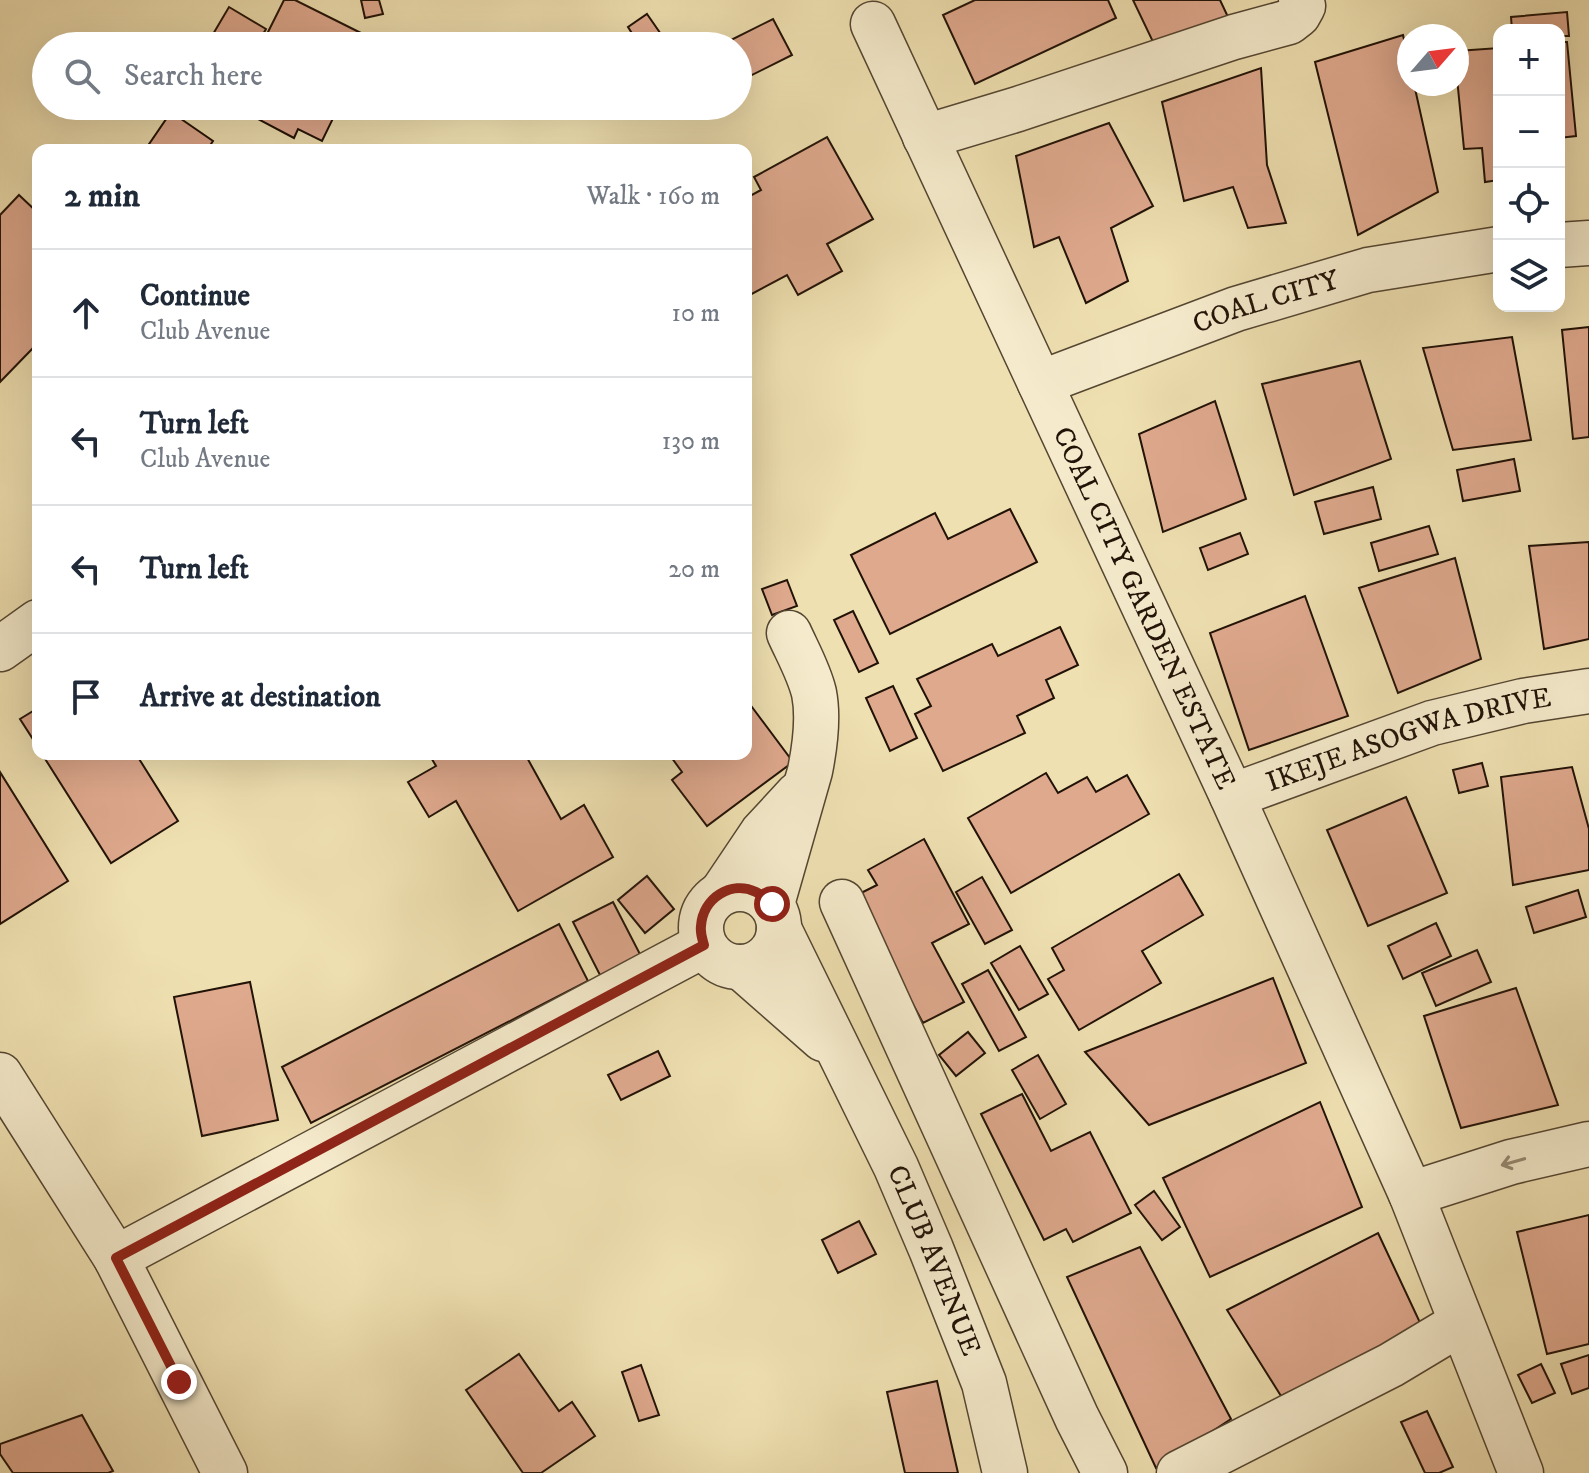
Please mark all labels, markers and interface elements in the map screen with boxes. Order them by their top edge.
north arrow [1397,24,1469,96]
map controls [1493,24,1565,312]
button: + [1493,24,1565,96]
search box [32,32,752,120]
icon: search [60,54,104,98]
text: Search here [124,58,263,95]
button: − [1493,96,1565,168]
button: locate [1493,168,1565,240]
text: 2 min [64,175,140,217]
text: Walk · 160 m [587,180,720,213]
button: layers [1493,240,1565,312]
street label: COAL CITY [1188,262,1343,341]
text: Continue [140,278,250,315]
icon: ahead [64,291,108,335]
text: 10 m [671,297,720,330]
text: Club Avenue [140,315,270,348]
text: Turn left [140,406,249,443]
icon: left [64,419,108,463]
street label: COAL CITY GARDEN ESTATE [1045,421,1244,795]
text: 130 m [662,425,720,458]
text: Club Avenue [140,443,270,476]
icon: left [64,547,108,591]
text: Turn left [140,551,249,588]
text: 20 m [668,553,720,586]
icon: arrive [64,675,108,719]
text: Arrive at destination [140,679,381,716]
street label: IKEJE ASOGWA DRIVE [1261,680,1553,800]
route start [754,886,790,922]
one-way arrow [1501,1156,1527,1171]
street label: CLUB AVENUE [880,1159,989,1361]
route end [161,1364,197,1400]

